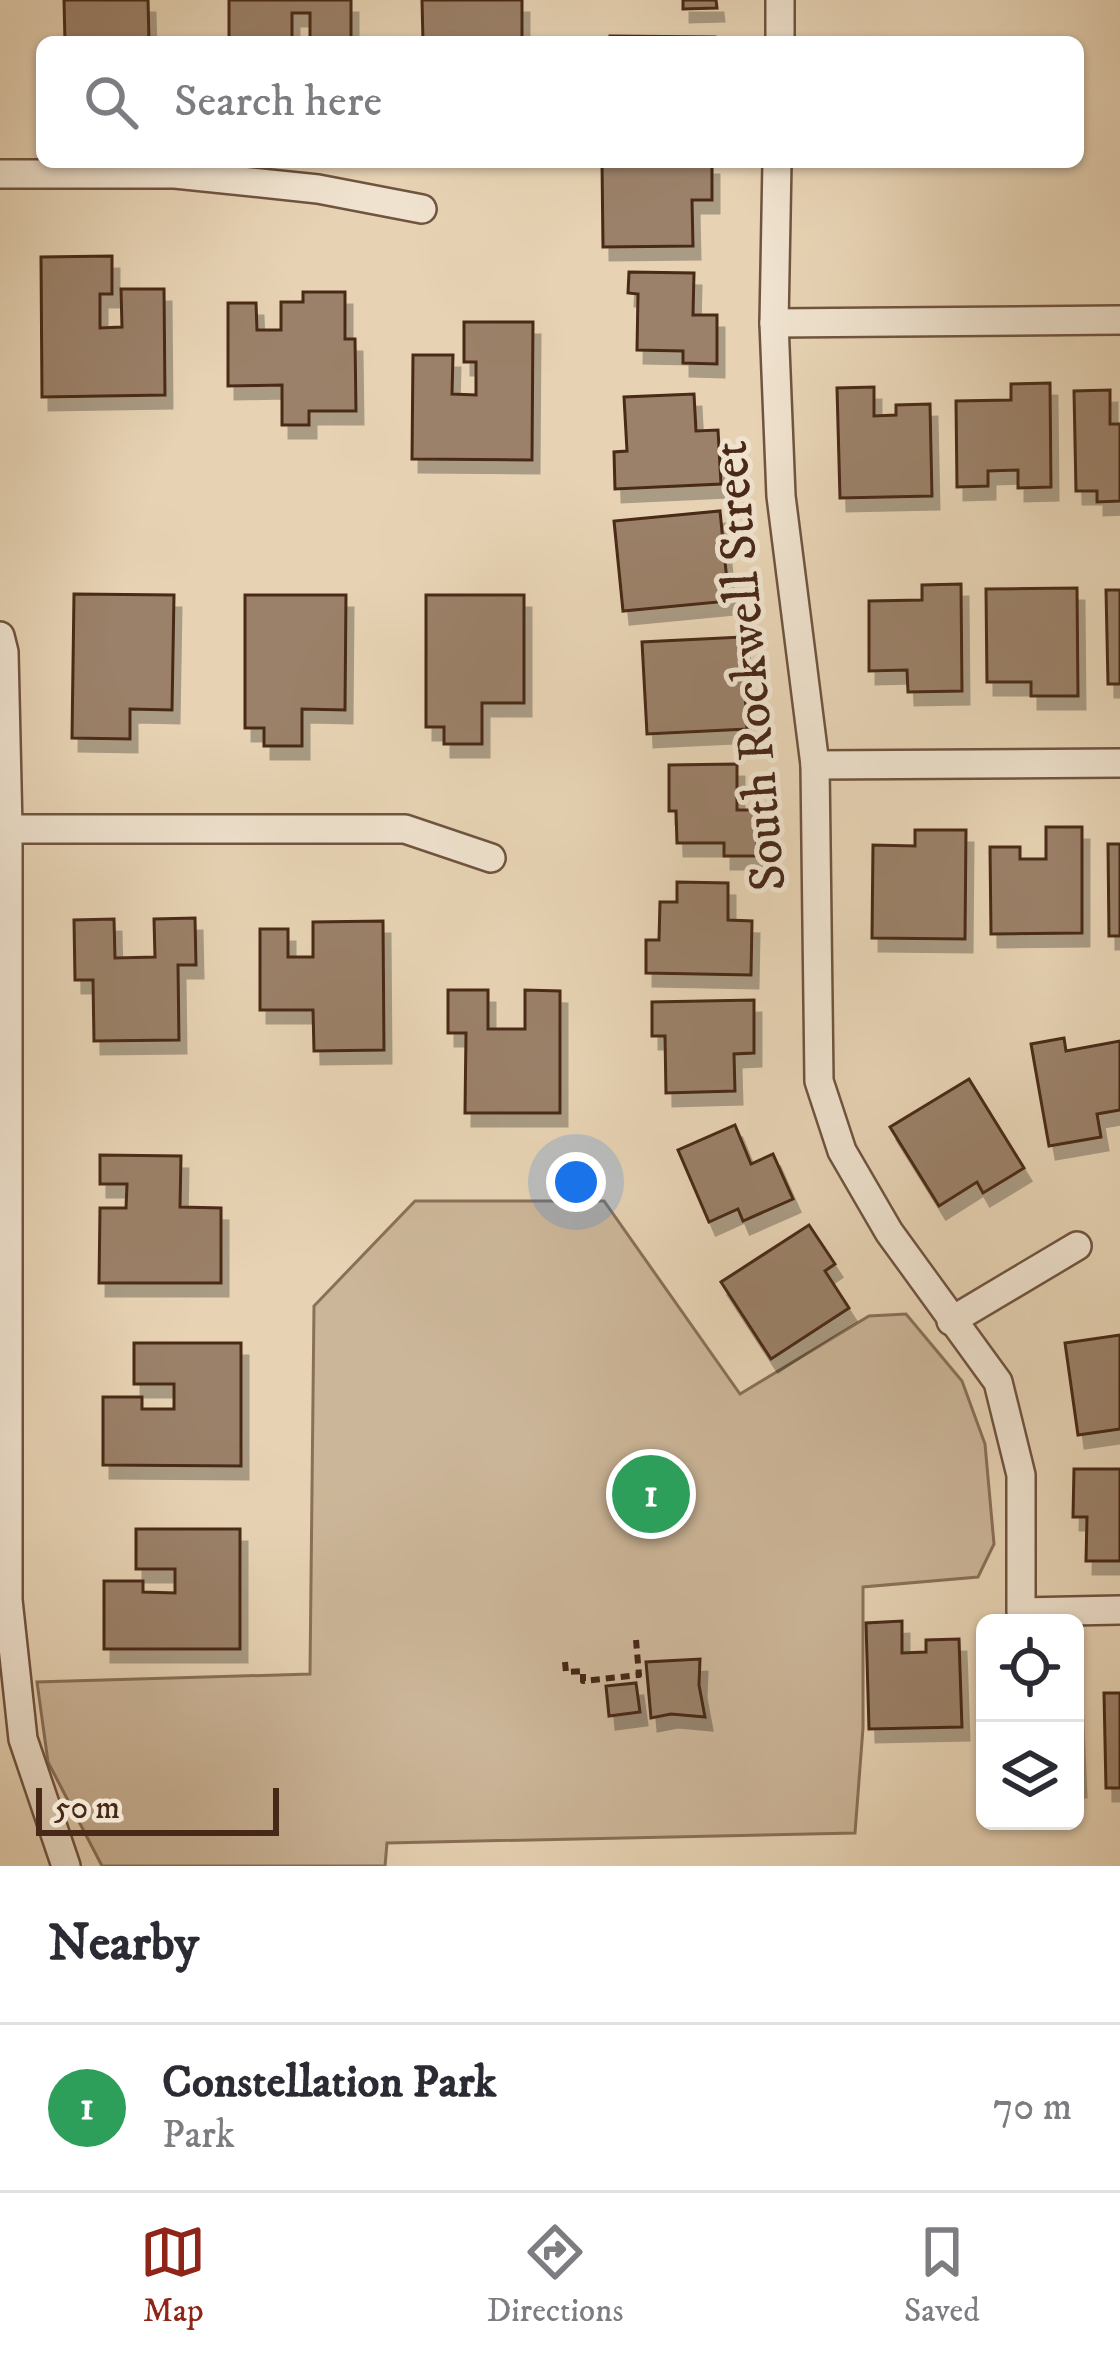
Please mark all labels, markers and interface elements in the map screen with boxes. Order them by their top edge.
search box [36,36,1084,168]
icon: search [78,69,144,135]
text: Search here [174,74,382,130]
street label: South Rockwell Street [698,438,802,894]
your location [546,1152,606,1212]
pin: 1 [612,1449,690,1539]
map controls [976,1614,1084,1830]
button: locate [976,1614,1084,1722]
button: layers [976,1722,1084,1830]
scale bar [36,1782,279,1835]
text: 50 m [54,1788,120,1829]
text: Nearby [48,1912,199,1976]
text: Constellation Park [162,2055,497,2111]
text: 1 [80,2083,94,2132]
text: 70 m [993,2083,1072,2132]
text: Park [162,2111,235,2160]
tab: Map [140,2219,206,2332]
tab: Directions [487,2219,623,2332]
tab: Saved [904,2219,980,2332]

